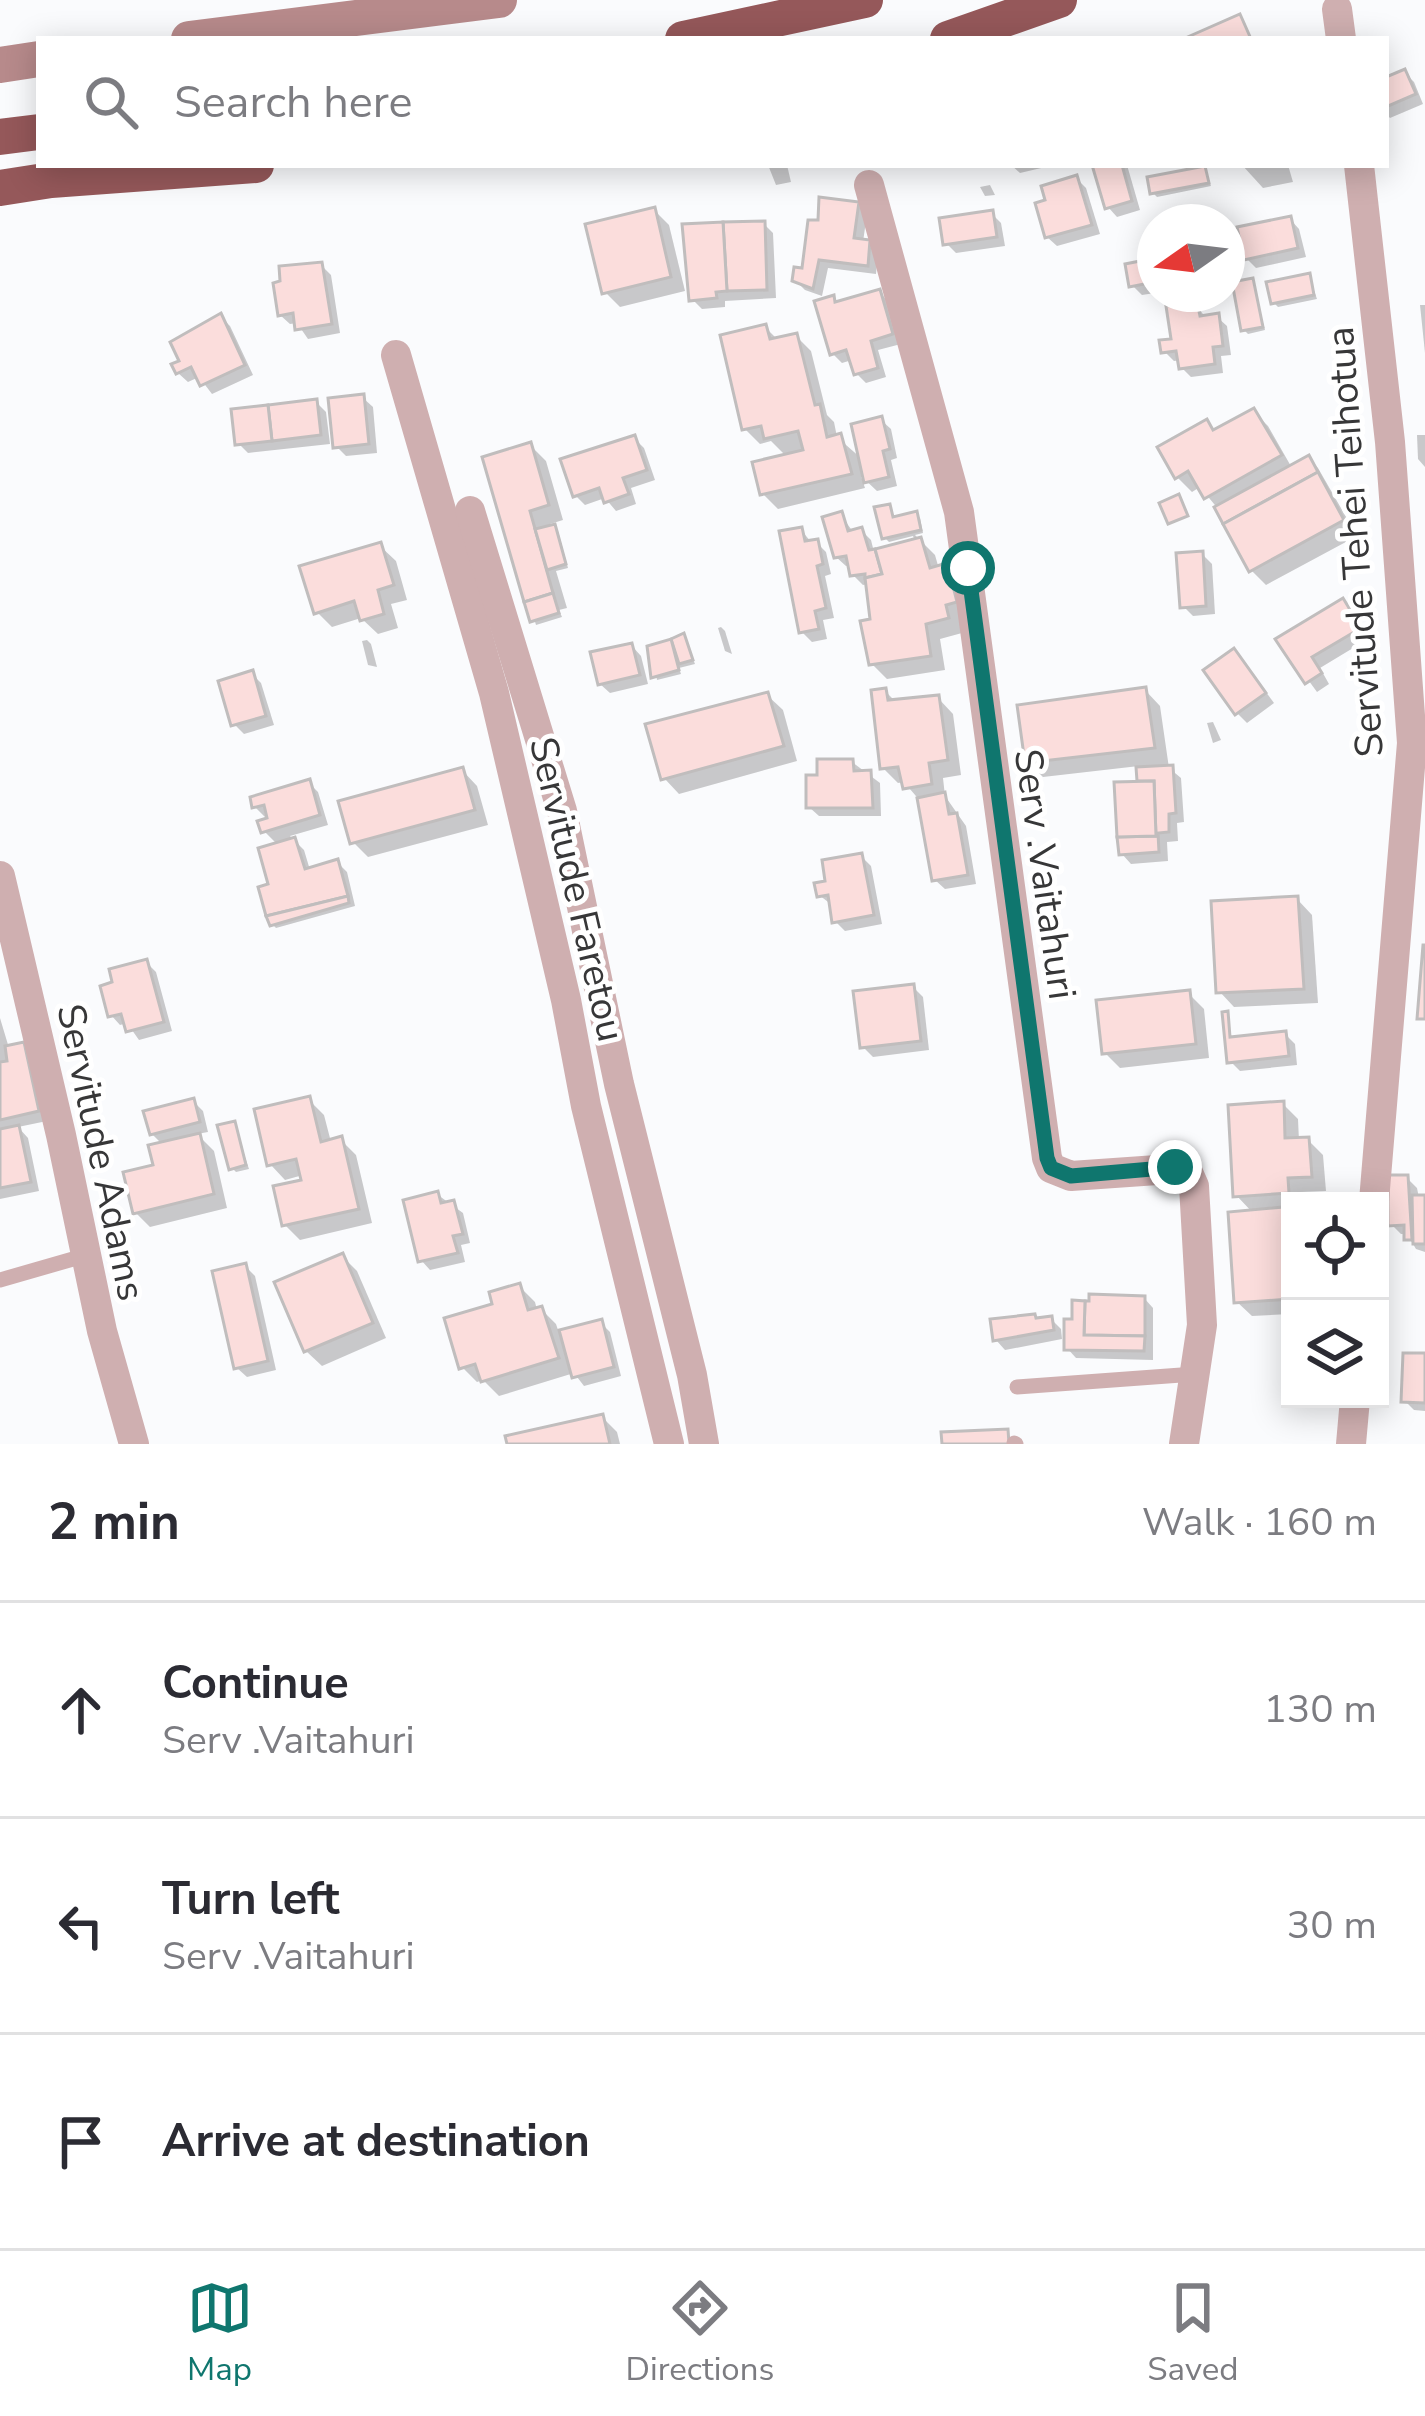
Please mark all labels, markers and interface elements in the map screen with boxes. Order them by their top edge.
search box [36,36,1389,168]
icon: search [78,69,144,135]
text: Search here [174,72,413,133]
north arrow [1137,204,1245,312]
street label: Servitude Tehei Teihotua [1314,325,1397,759]
route start [941,541,995,595]
street label: Servitude Faretou [516,732,637,1047]
street label: Serv .Vaitahuri [1001,745,1088,1003]
street label: Servitude Adams [43,999,158,1305]
route end [1148,1140,1202,1194]
map controls [1281,1192,1389,1408]
button: locate [1281,1192,1389,1300]
button: layers [1281,1300,1389,1408]
text: 2 min [48,1487,180,1557]
text: Walk · 160 m [1142,1496,1377,1549]
text: Continue [162,1653,349,1714]
icon: ahead [48,1677,114,1743]
text: 130 m [1263,1683,1377,1736]
text: Serv .Vaitahuri [162,1714,415,1767]
text: Turn left [162,1869,340,1930]
icon: left [48,1893,114,1959]
text: 30 m [1287,1899,1377,1952]
text: Serv .Vaitahuri [162,1930,415,1983]
icon: arrive [48,2109,114,2175]
text: Arrive at destination [162,2111,590,2172]
tab: Map [187,2275,253,2392]
tab: Directions [626,2275,774,2392]
tab: Saved [1147,2275,1238,2392]

